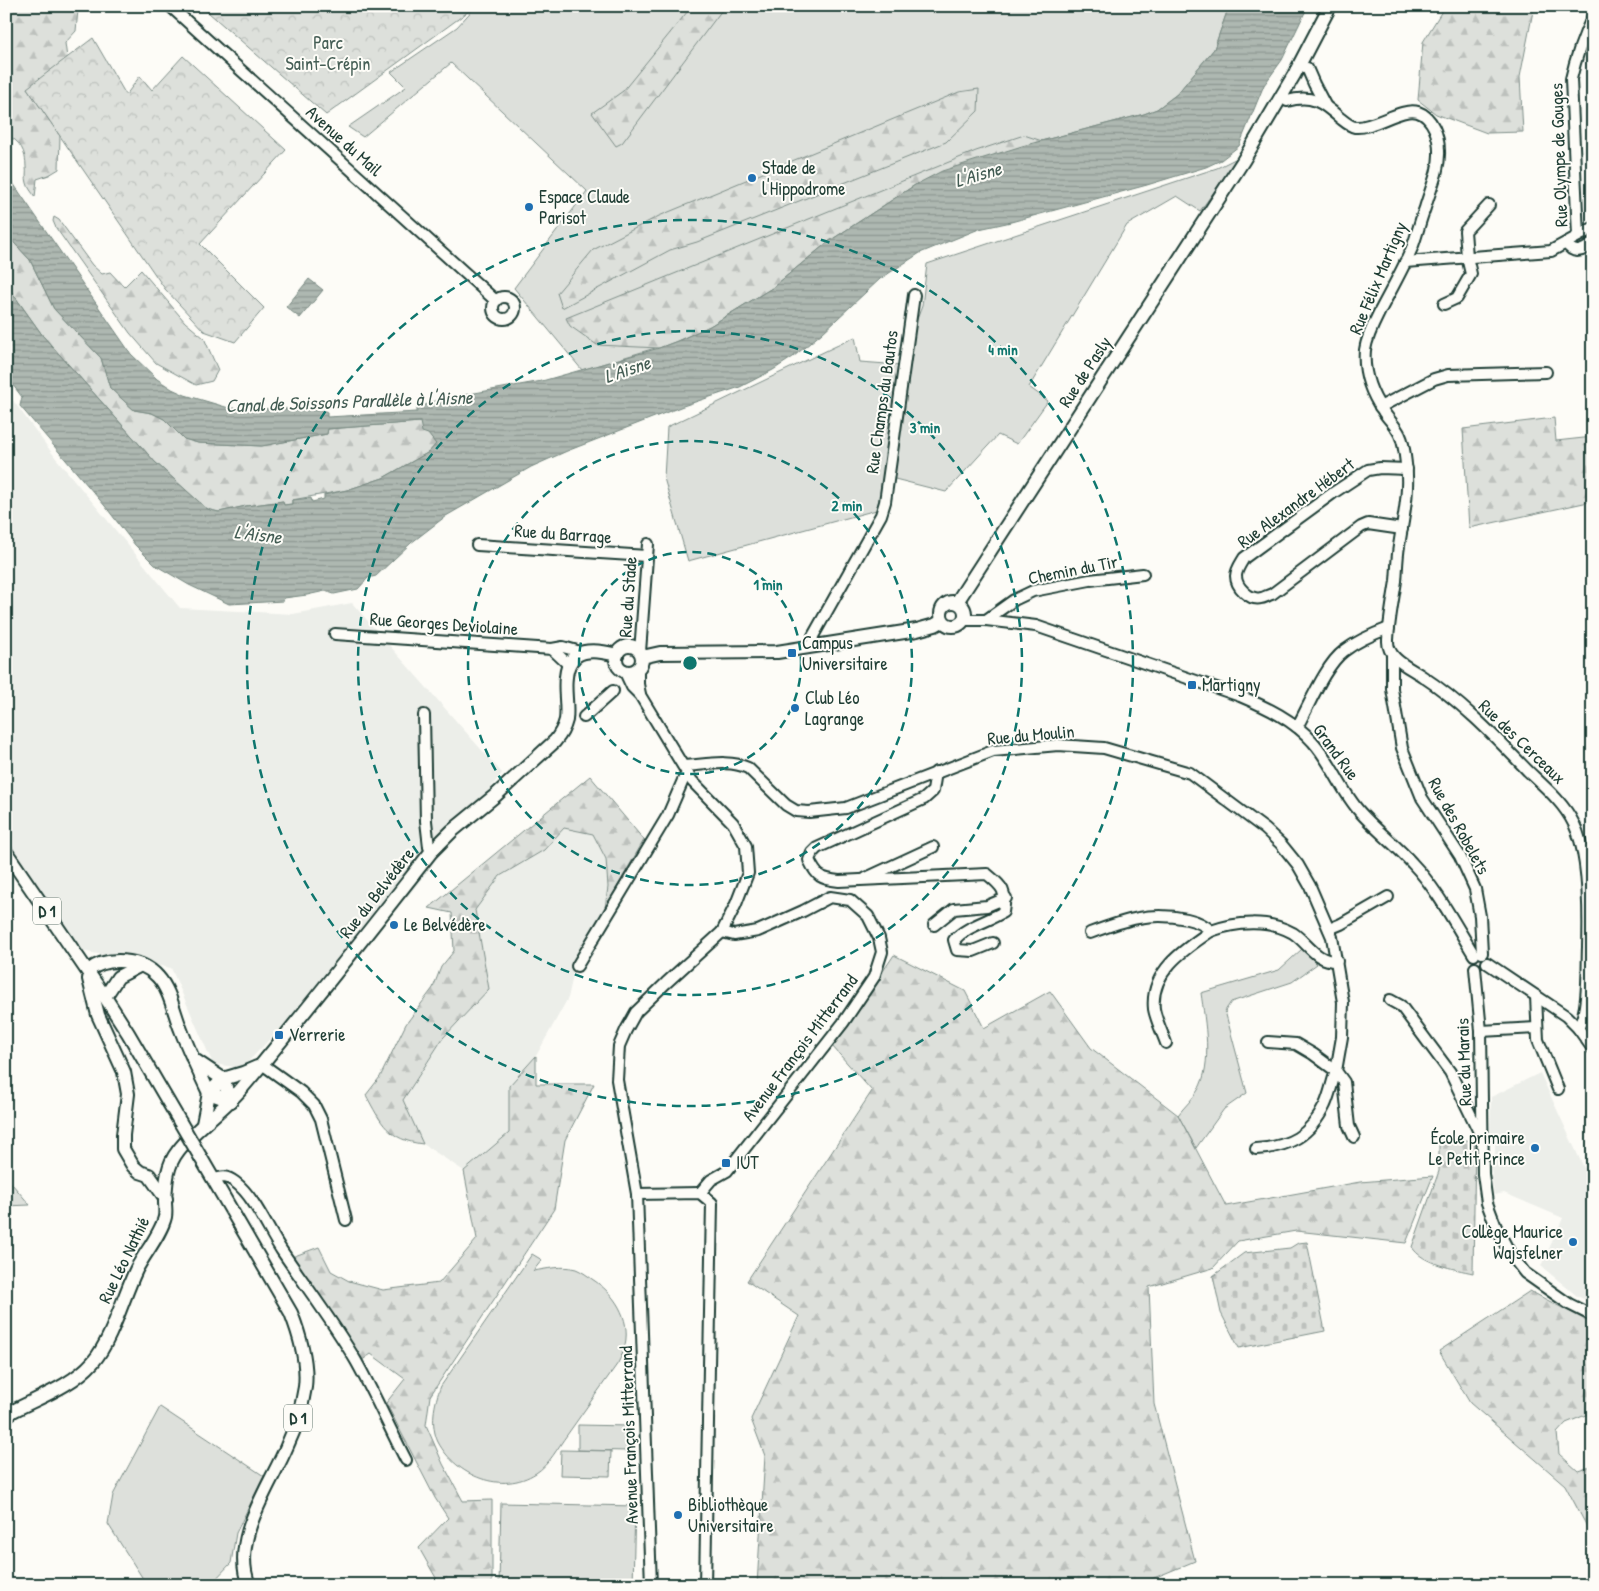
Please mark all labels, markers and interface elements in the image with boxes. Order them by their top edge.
park label: Parc Saint-Crépin [286,30,370,76]
street label: Rue Olympe de Gouges [1543,83,1574,227]
street label: Avenue du Mail [301,100,388,182]
place label: Stade de l'Hippodrome [762,155,845,201]
water label: L'Aisne [952,155,1006,193]
marker: Stade de l'Hippodrome [746,172,758,184]
place label: Espace Claude Parisot [539,184,630,230]
marker: Espace Claude Parisot [523,201,535,213]
street label: Rue Félix Martigny [1343,217,1413,338]
street label: Rue Champs du Bautos [859,329,904,475]
street label: Rue de Pasly [1052,331,1117,412]
text: 4 min [988,339,1018,360]
water label: L'Aisne [600,349,655,389]
water label: Canal de Soissons Parallèle à l'Aisne [225,384,474,418]
text: 3 min [910,417,940,438]
street label: Rue Alexandre Hébert [1232,451,1360,554]
text: 2 min [832,495,863,516]
water label: L'Aisne [233,518,284,550]
street label: Rue du Barrage [514,518,612,549]
street label: Chemin du Tir [1026,549,1120,590]
street label: Rue du Stade [612,556,643,638]
text: 1 min [753,574,783,595]
street label: Rue Georges Deviolaine [369,606,519,641]
place label: Campus Universitaire [802,630,888,676]
marker: Campus Universitaire [786,647,798,659]
centre of rings [681,654,699,672]
place label: Martigny [1202,672,1261,697]
marker: Martigny [1186,679,1198,691]
place label: Club Léo Lagrange [805,685,864,731]
street label: Rue des Cerceaux [1473,694,1571,790]
marker: Club Léo Lagrange [789,702,801,714]
street label: Rue du Moulin [986,718,1075,751]
street label: Grand Rue [1307,718,1365,785]
street label: Rue des Robelets [1423,773,1496,879]
street label: Rue du Belvédère [333,842,420,943]
road number: D 1 [33,898,61,924]
place label: Le Belvédère [404,912,486,937]
marker: Le Belvédère [388,919,400,931]
street label: Avenue François Mitterrand [736,969,863,1126]
street label: Rue du Marais [1449,1018,1478,1106]
place label: Verrerie [289,1022,345,1047]
marker: Verrerie [273,1029,285,1041]
place label: École primaire Le Petit Prince [1429,1125,1525,1171]
marker: École primaire Le Petit Prince [1529,1142,1541,1154]
place label: IUT [736,1150,759,1175]
marker: IUT [720,1157,732,1169]
street label: Rue Léo Nathié [92,1212,155,1307]
place label: Collège Maurice Wajsfelner [1462,1219,1563,1265]
marker: Collège Maurice Wajsfelner [1567,1236,1579,1248]
street label: Avenue François Mitterrand [613,1345,644,1525]
road number: D 1 [284,1405,312,1432]
place label: Bibliothèque Universitaire [688,1492,774,1538]
marker: Bibliothèque Universitaire [672,1509,684,1521]

